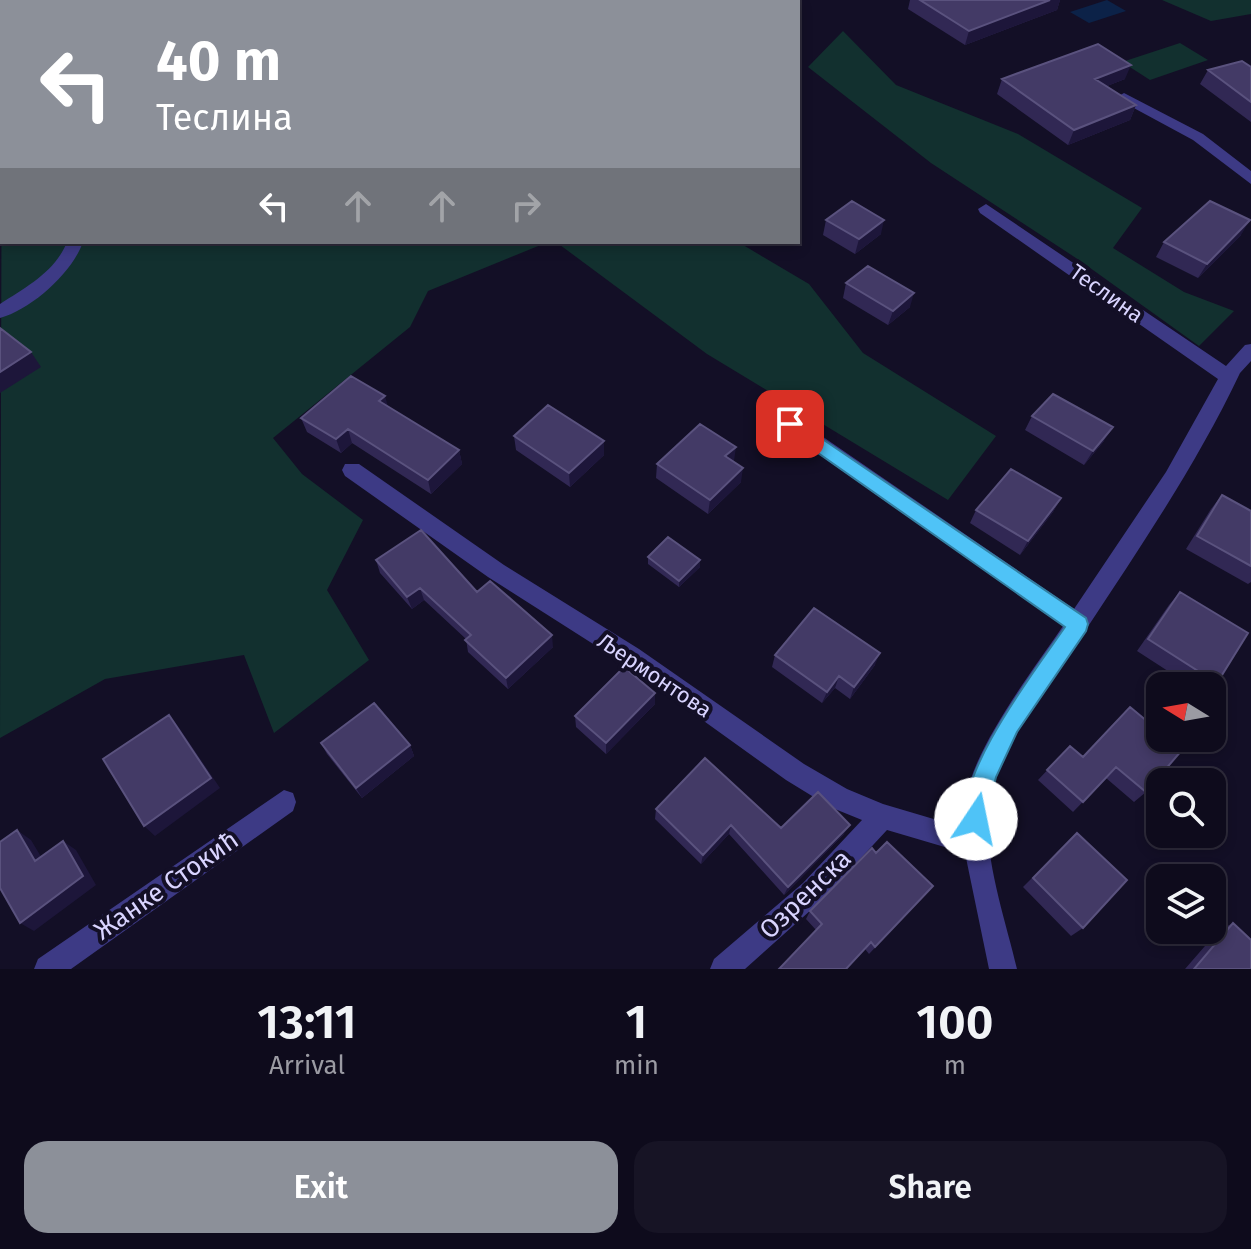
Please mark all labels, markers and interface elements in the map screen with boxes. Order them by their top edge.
text: 40 m [156,28,281,95]
icon: left [24,32,128,136]
text: Теслина [156,96,293,140]
icon: left [252,184,296,228]
icon: ahead [336,184,380,228]
icon: ahead [420,184,464,228]
icon: right [504,184,548,228]
street label: Теслина [1065,258,1149,328]
pin [756,390,824,458]
icon: arrive [768,402,812,446]
street label: Љермонтова [593,627,717,723]
north arrow [1146,672,1226,752]
map controls [1146,672,1226,944]
button: search [1146,768,1226,848]
position arrow [934,777,1018,861]
street label: Жанке Стокић [88,824,244,947]
street label: Озренска [753,843,858,946]
button: layers [1146,864,1226,944]
text: 13:11 [257,993,357,1051]
text: 1 [626,993,647,1051]
text: 100 [916,993,994,1051]
text: Arrival [269,1050,345,1081]
text: min [614,1050,659,1081]
text: m [944,1050,966,1081]
button: Exit [24,1141,618,1233]
button: Share [634,1141,1227,1233]

